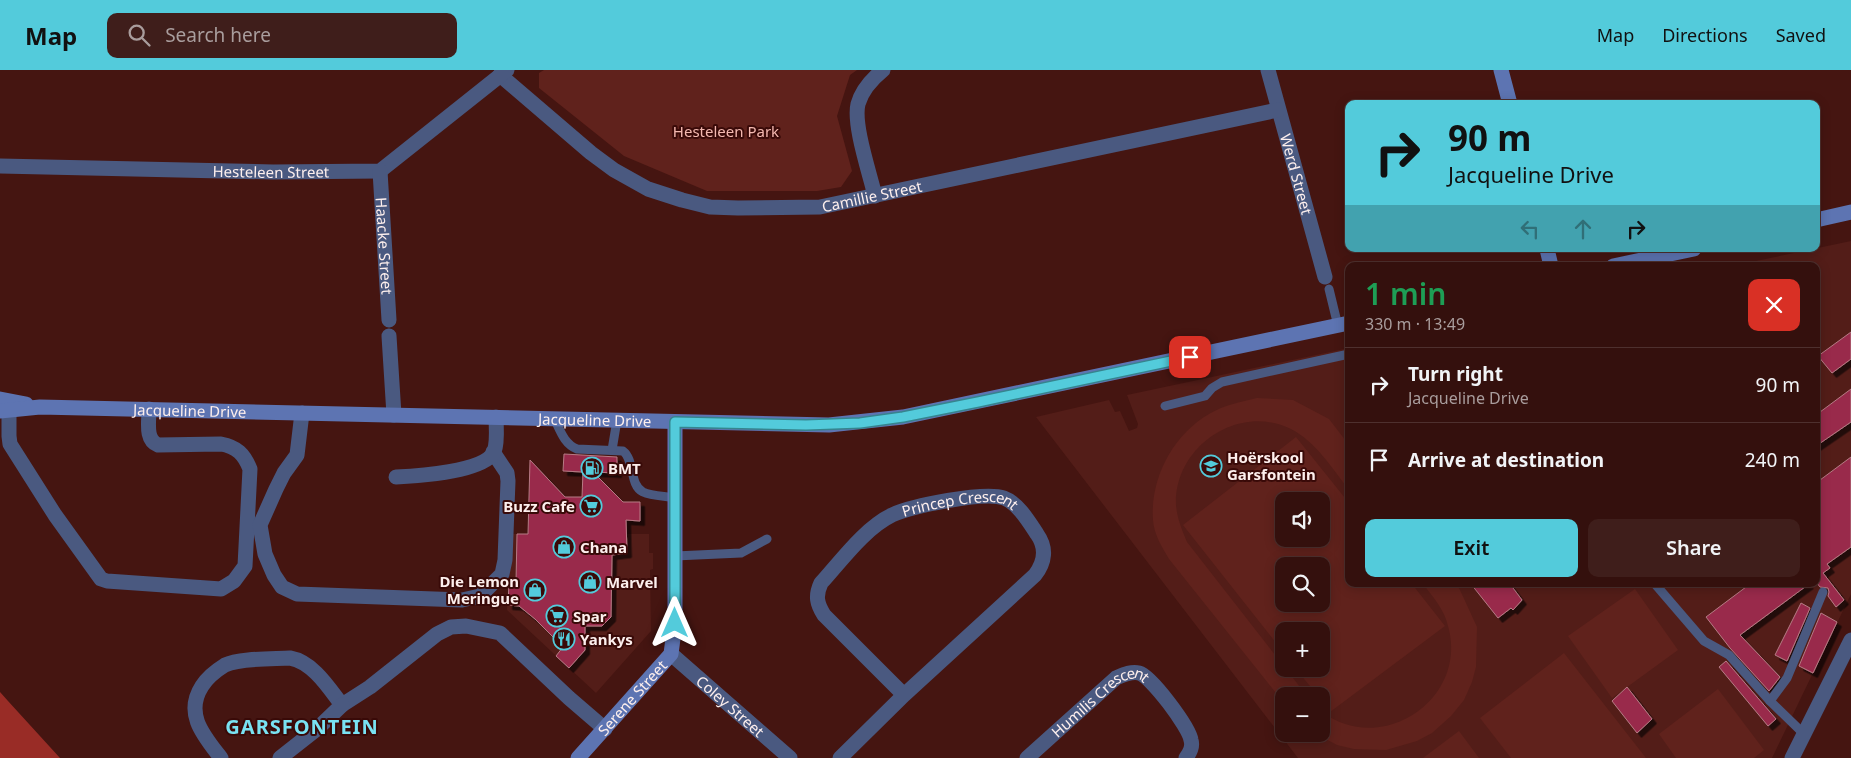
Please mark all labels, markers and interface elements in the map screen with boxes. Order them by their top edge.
search box [107,13,457,58]
text: Map [25,19,77,52]
icon: search [125,21,153,49]
text: Search here [165,22,271,48]
text: Map [1597,23,1634,47]
text: Directions [1662,23,1748,47]
text: Saved [1776,23,1826,47]
text: 90 m [1448,114,1531,161]
icon: right [1365,120,1430,185]
park label: Hesteleen Park [673,121,779,141]
street label: Werd Street [1276,131,1317,217]
text: Jacqueline Drive [1448,159,1614,189]
street label: Hesteleen Street [212,161,330,182]
street label: Camillie Street [820,176,924,216]
street label: Haacke Street [372,197,397,296]
icon: left [1516,215,1544,243]
icon: ahead [1569,215,1597,243]
icon: right [1622,215,1650,243]
text: 1 min [1365,273,1446,314]
button: close [1748,279,1800,331]
text: 330 m · 13:49 [1365,313,1465,335]
pin [1169,336,1211,378]
icon: arrive [1176,343,1204,371]
text: Turn right [1408,361,1503,387]
icon: right [1365,371,1393,399]
text: 90 m [1756,372,1800,398]
text: Jacqueline Drive [1408,387,1529,409]
street label: Jacqueline Drive [131,399,247,422]
street label: Jacqueline Drive [536,408,651,431]
icon: arrive [1365,446,1393,474]
place label: Hoërskool Garsfontein [1227,447,1316,484]
text: Arrive at destination [1408,447,1604,473]
text: 240 m [1745,447,1800,473]
school or university icon: Hoërskool Garsfontein [1199,454,1223,478]
fuel station icon: BMT [580,456,604,480]
place label: BMT [608,458,641,478]
street label: Princep Crescent [899,486,1024,521]
map controls [1275,492,1330,742]
button: sound [1275,492,1330,547]
supermarket icon: Buzz Cafe [579,494,603,518]
place label: Buzz Cafe [503,496,575,516]
button: Exit [1365,519,1578,577]
button: Share [1588,519,1800,577]
shop icon: Chana [552,535,576,559]
place label: Chana [580,537,627,557]
button: search [1275,557,1330,612]
shop icon: Marvel [578,570,602,594]
place label: Die Lemon Meringue [440,571,519,608]
place label: Marvel [606,572,658,592]
shop icon: Die Lemon Meringue [523,578,547,602]
position arrow [648,596,700,648]
supermarket icon: Spar [545,604,569,628]
place label: Spar [573,606,607,626]
button: + [1275,622,1330,677]
restaurant icon: Yankys [552,627,576,651]
place label: Yankys [580,629,633,649]
street label: Serene Street [593,655,671,740]
street label: Humilis Crescent [1047,662,1155,742]
street label: Coley Street [692,671,769,742]
button: − [1275,687,1330,742]
district label: GARSFONTEIN [225,713,379,740]

